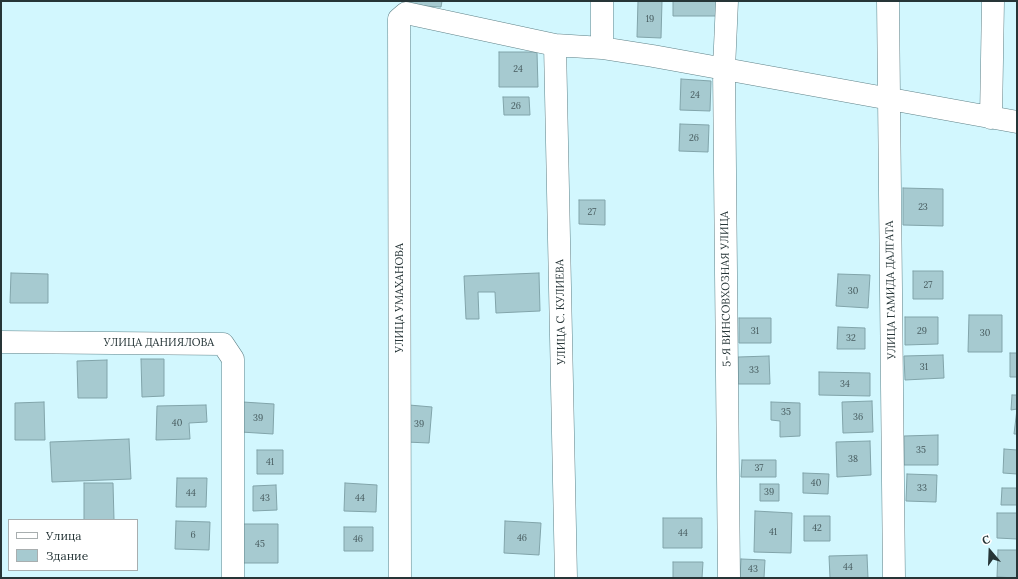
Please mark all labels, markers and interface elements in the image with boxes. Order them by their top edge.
house number: 19 [646,14,654,24]
house number: 24 [513,64,523,74]
house number: 24 [690,90,700,100]
house number: 26 [511,101,521,111]
house number: 26 [689,133,699,143]
house number: 23 [918,202,928,212]
house number: 27 [588,207,596,217]
street label: 5-Я ВИНСОВХОЗНАЯ УЛИЦА [718,211,734,367]
street label: УЛИЦА ГАМИДА ДАЛГАТА [883,221,899,359]
street label: УЛИЦА УМАХАНОВА [393,243,407,353]
street label: УЛИЦА С. КУЛИЕВА [553,259,569,365]
house number: 27 [924,280,932,290]
house number: 30 [848,286,858,296]
house number: 31 [751,326,759,336]
house number: 29 [917,326,927,336]
house number: 30 [980,328,990,338]
house number: 32 [846,333,856,343]
street label: УЛИЦА ДАНИЯЛОВА [104,336,214,350]
house number: 31 [920,362,928,372]
house number: 33 [749,365,759,375]
house number: 34 [840,379,850,389]
house number: 35 [781,407,791,417]
house number: 36 [853,412,863,422]
house number: 39 [253,413,263,423]
house number: 40 [172,418,182,428]
house number: 39 [414,419,424,429]
house number: 35 [916,445,926,455]
house number: 38 [848,454,858,464]
house number: 41 [266,457,274,467]
house number: 37 [755,463,763,473]
house number: 40 [811,478,821,488]
house number: 33 [917,483,927,493]
house number: 39 [764,487,774,497]
house number: 44 [186,488,196,498]
house number: 43 [260,493,270,503]
house number: 44 [355,493,365,503]
legend [8,519,138,571]
house number: 42 [812,523,822,533]
house number: 41 [769,527,777,537]
text: Улица [46,528,82,543]
house number: 44 [678,528,688,538]
house number: 6 [190,530,196,540]
north arrow [970,531,1010,571]
text: С [980,532,992,548]
house number: 46 [517,533,527,543]
house number: 46 [353,534,363,544]
house number: 45 [255,539,265,549]
text: Здание [46,548,88,563]
house number: 44 [843,562,853,572]
house number: 43 [748,564,758,574]

